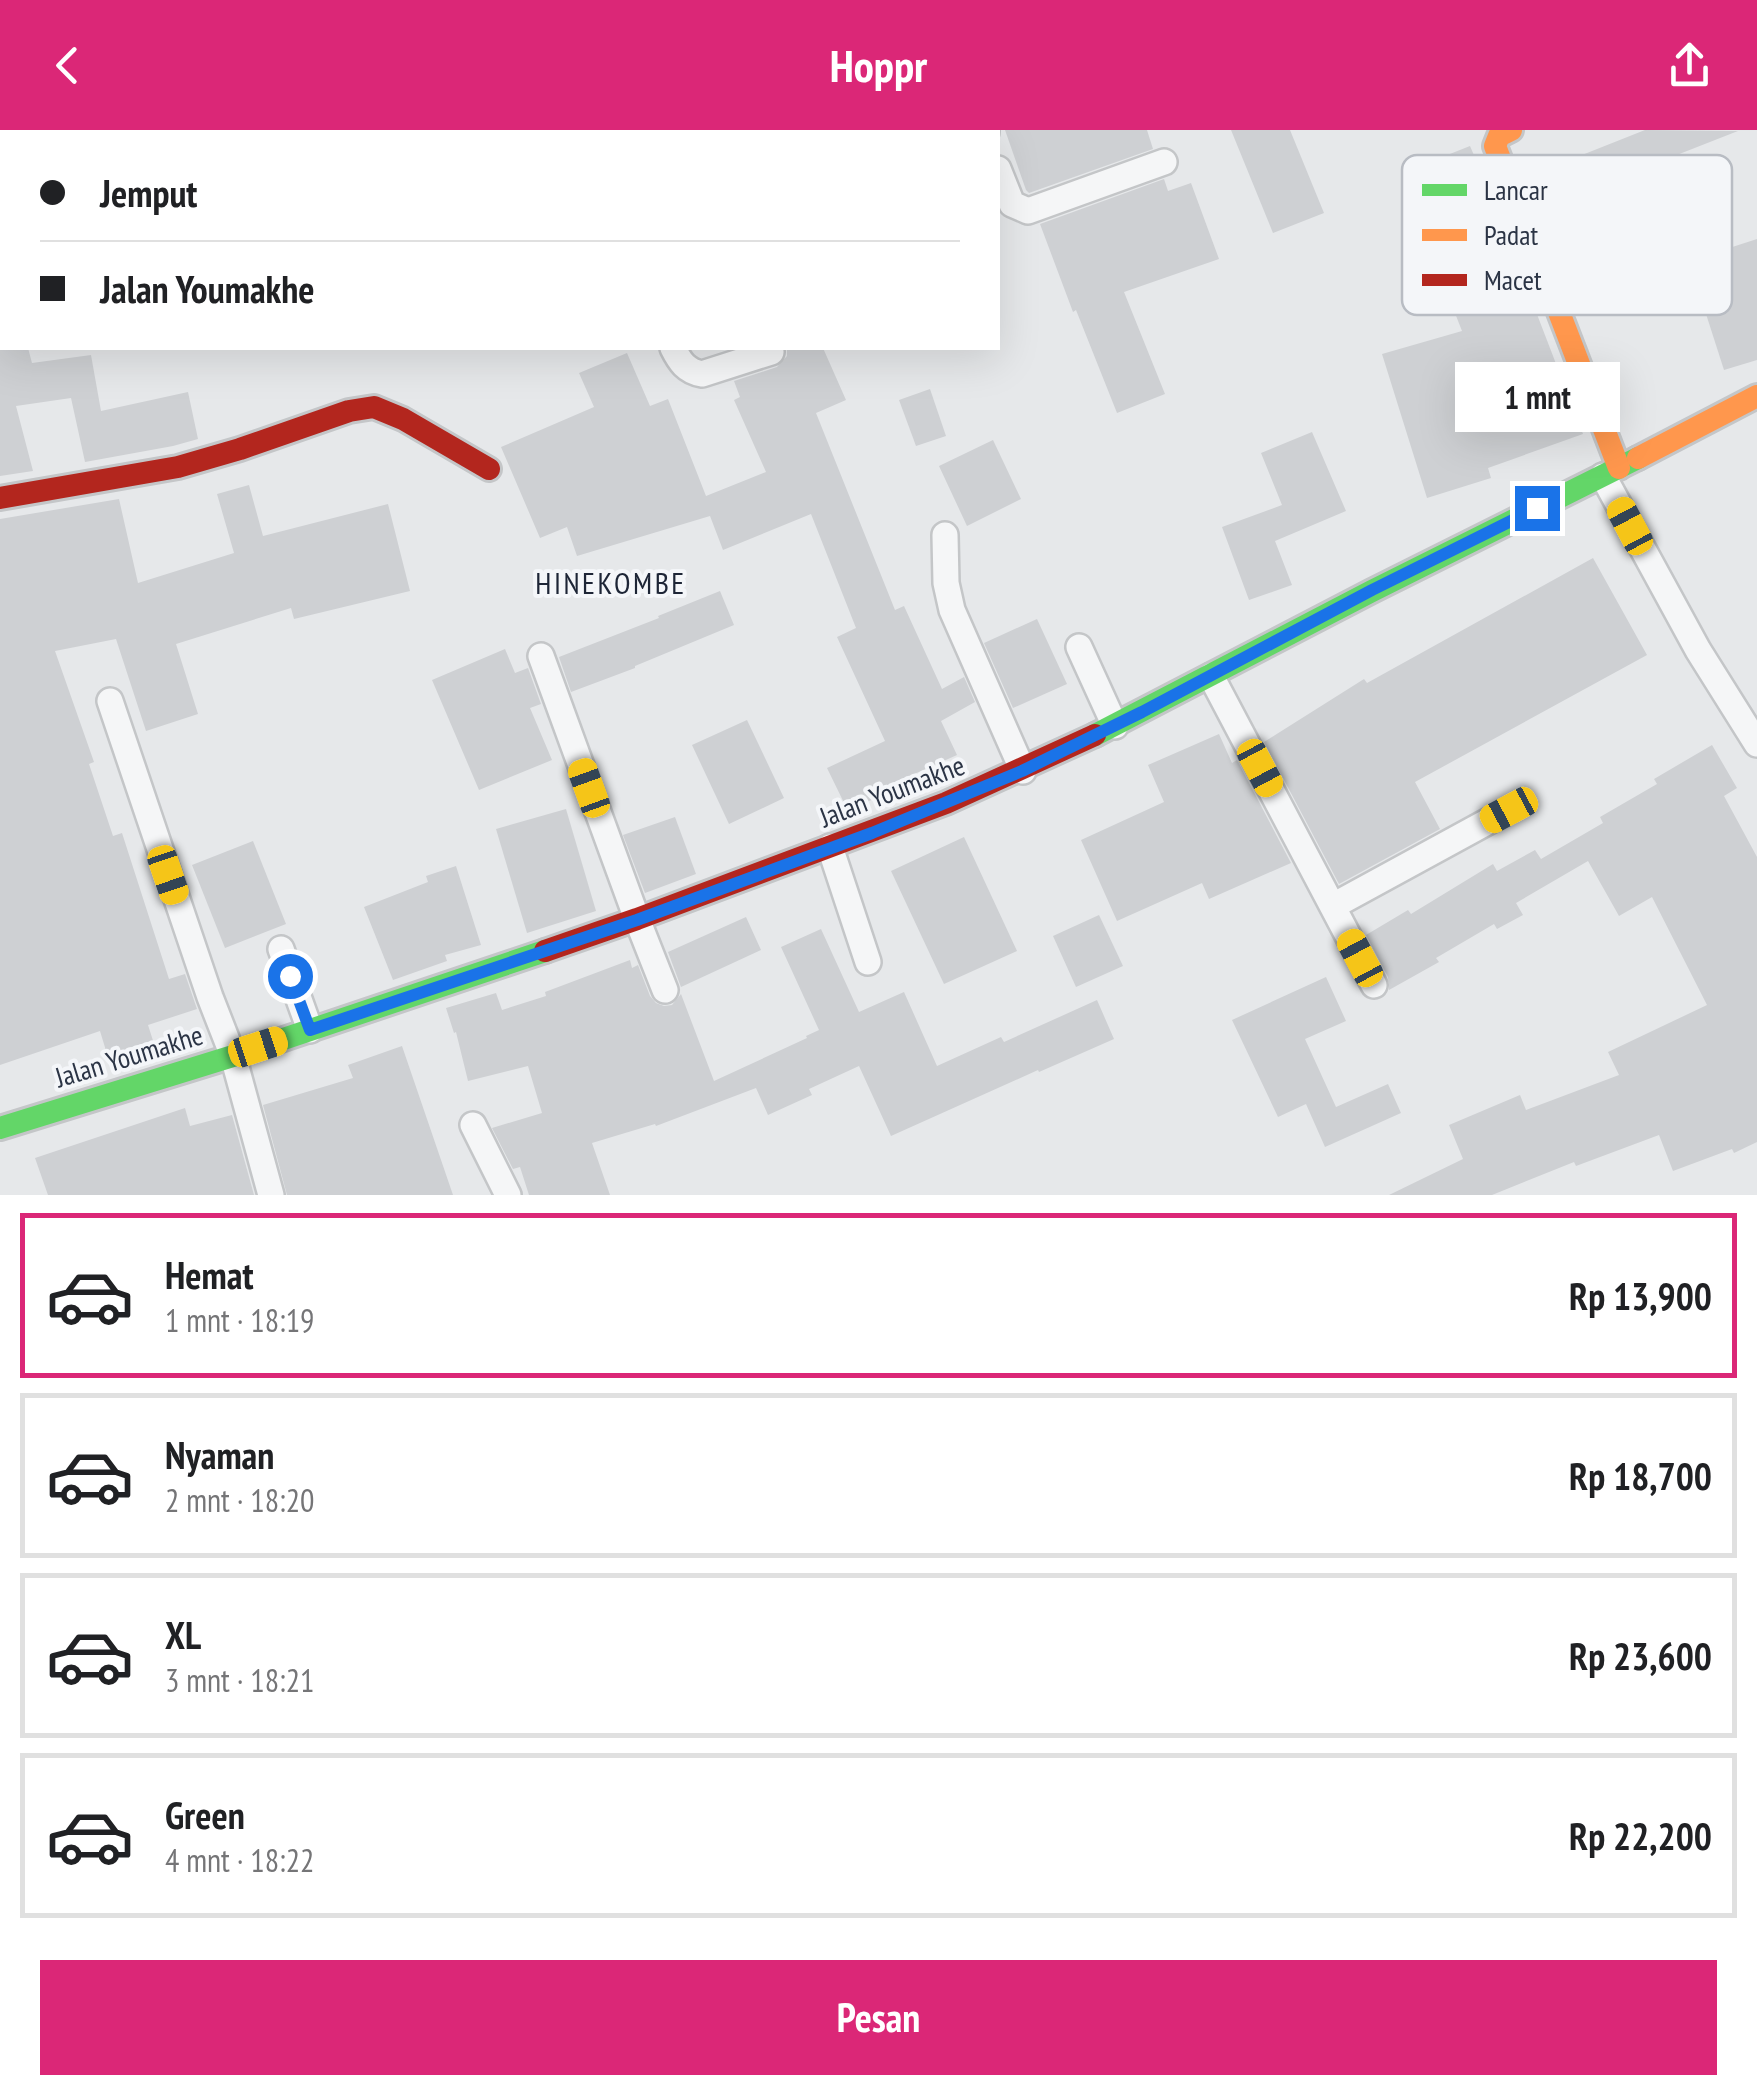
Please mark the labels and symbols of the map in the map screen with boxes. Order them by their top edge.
legend [1402,155,1732,315]
text: Lancar [1484,171,1548,208]
text: Padat [1484,216,1538,253]
text: Macet [1484,261,1542,298]
callout: 1 mnt [1454,363,1620,433]
route end [1515,486,1560,531]
car [1603,492,1657,560]
district label: HINEKOMBE [535,563,687,602]
car [1233,734,1287,802]
street label: Jalan Youmakhe [813,746,970,835]
car [565,755,613,821]
car [1475,783,1543,837]
car [144,842,192,908]
car [1333,924,1387,992]
route start [268,954,313,999]
street label: Jalan Youmakhe [50,1016,207,1096]
car [225,1023,291,1071]

